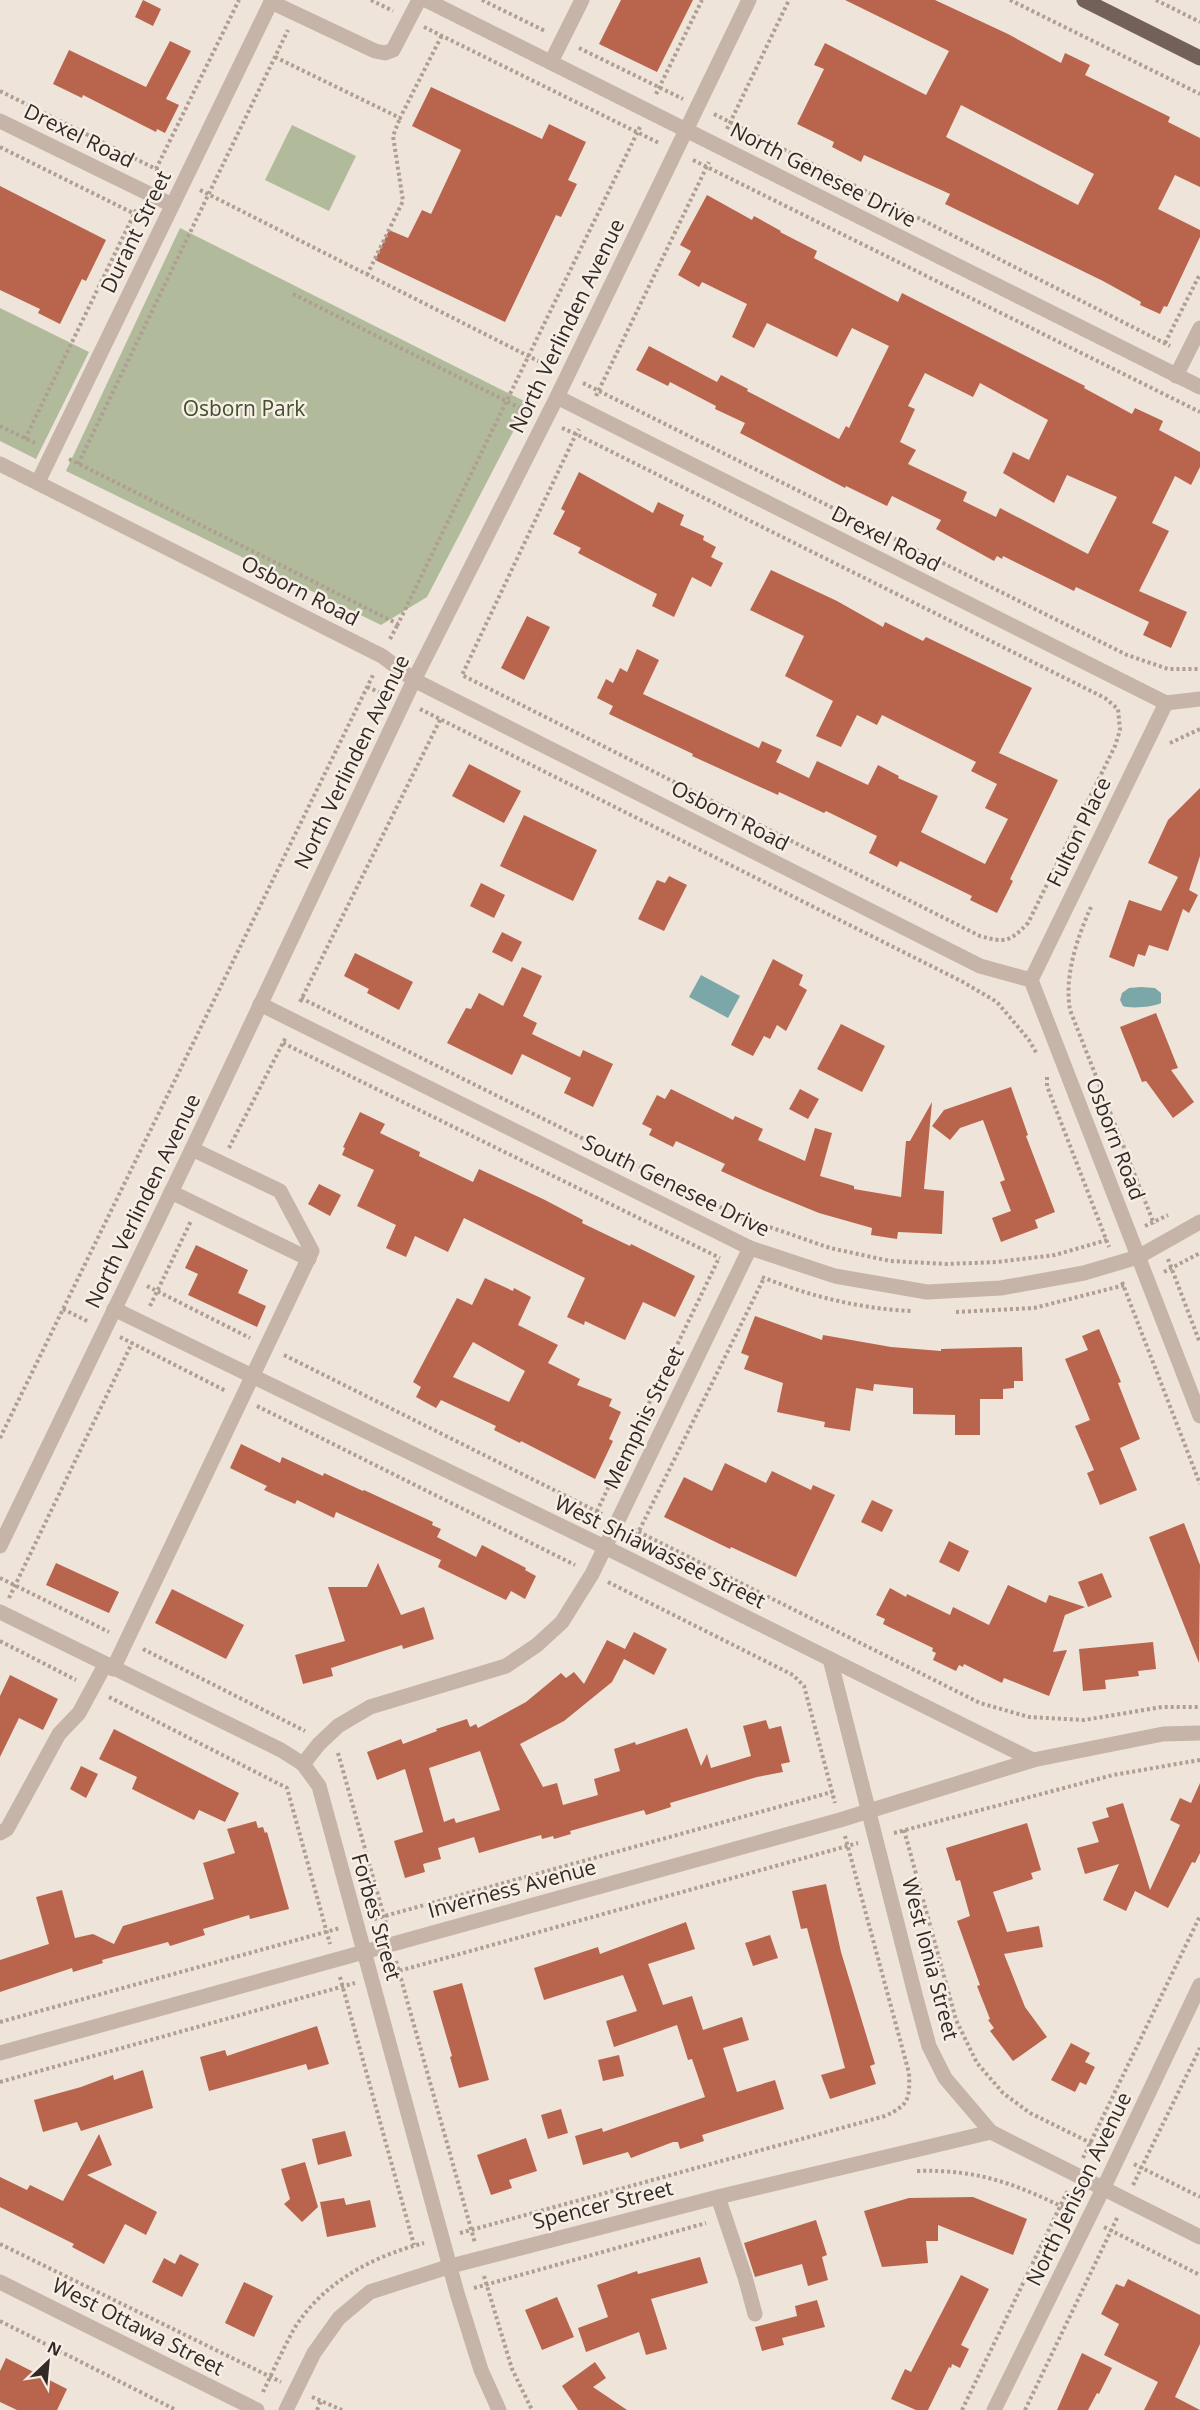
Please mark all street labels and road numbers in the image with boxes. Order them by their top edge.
street label: Drexel Road [20,96,139,174]
street label: North Genesee Drive [726,115,921,233]
street label: Durant Street [93,166,177,297]
street label: North Verlinden Avenue [502,214,630,437]
street label: Drexel Road [827,499,946,578]
street label: Osborn Road [237,548,364,632]
street label: North Verlinden Avenue [287,650,415,873]
street label: Fulton Place [1039,772,1117,891]
street label: Osborn Road [667,773,794,857]
street label: Osborn Road [1080,1073,1152,1204]
street label: North Verlinden Avenue [78,1089,206,1312]
street label: South Genesee Drive [578,1128,775,1243]
street label: Memphis Street [596,1342,690,1493]
street label: West Shiawassee Street [550,1488,770,1614]
street label: Forbes Street [345,1850,408,1983]
street label: Inverness Avenue [425,1852,599,1924]
street label: West Ionia Street [896,1875,966,2043]
street label: North Jenison Avenue [1019,2087,1137,2290]
street label: Spencer Street [530,2173,676,2235]
street label: West Ottawa Street [48,2271,229,2382]

